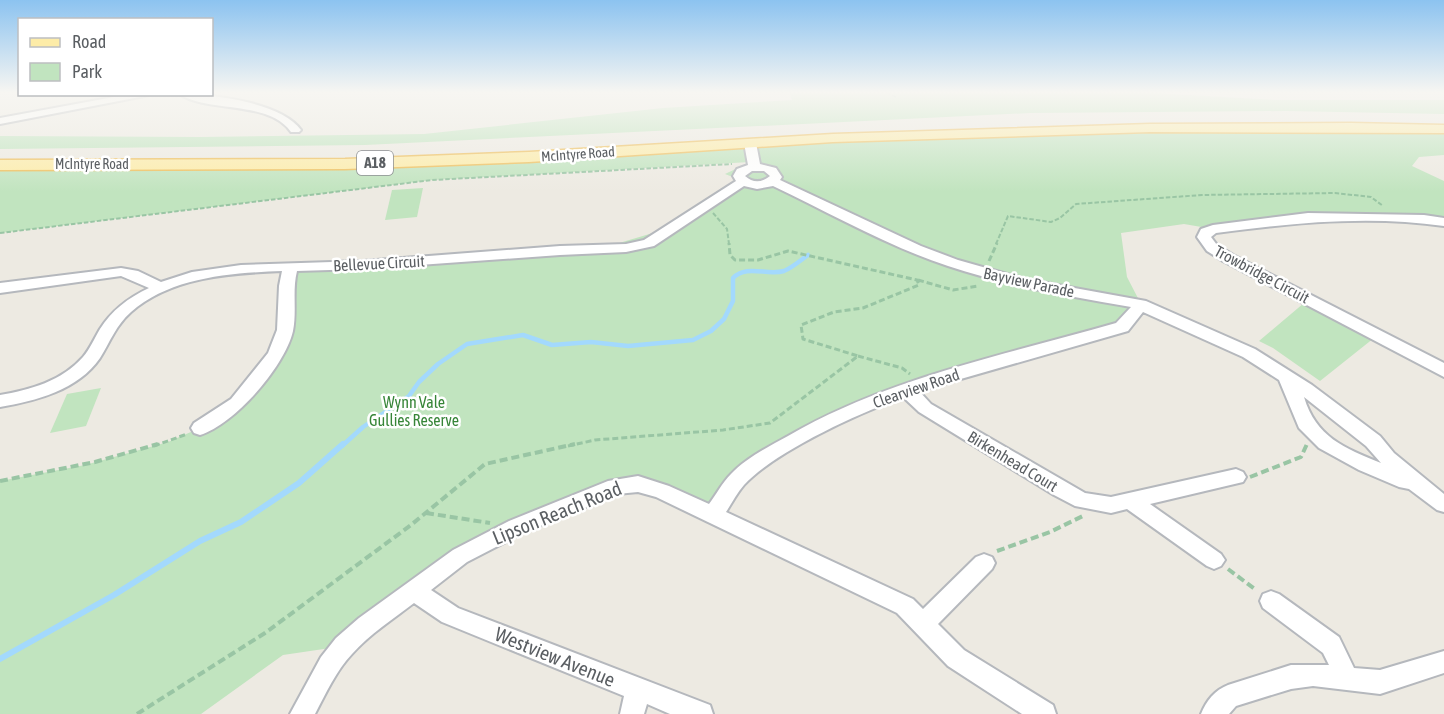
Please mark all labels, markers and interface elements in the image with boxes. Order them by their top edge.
legend [18,18,213,96]
text: Road [72,31,106,52]
text: Park [72,61,102,82]
street label: McIntyre Road [541,143,615,165]
road number: A18 [357,151,393,175]
street label: McIntyre Road [55,156,129,172]
street label: Trowbridge Circuit [1211,241,1313,308]
street label: Bellevue Circuit [333,252,426,274]
street label: Bayview Parade [982,264,1076,301]
street label: Clearview Road [870,365,962,411]
park label: Wynn Vale Gullies Reserve [369,393,459,429]
street label: Birkenhead Court [965,427,1062,495]
street label: Lipson Reach Road [489,476,625,549]
street label: Westview Avenue [492,622,619,691]

